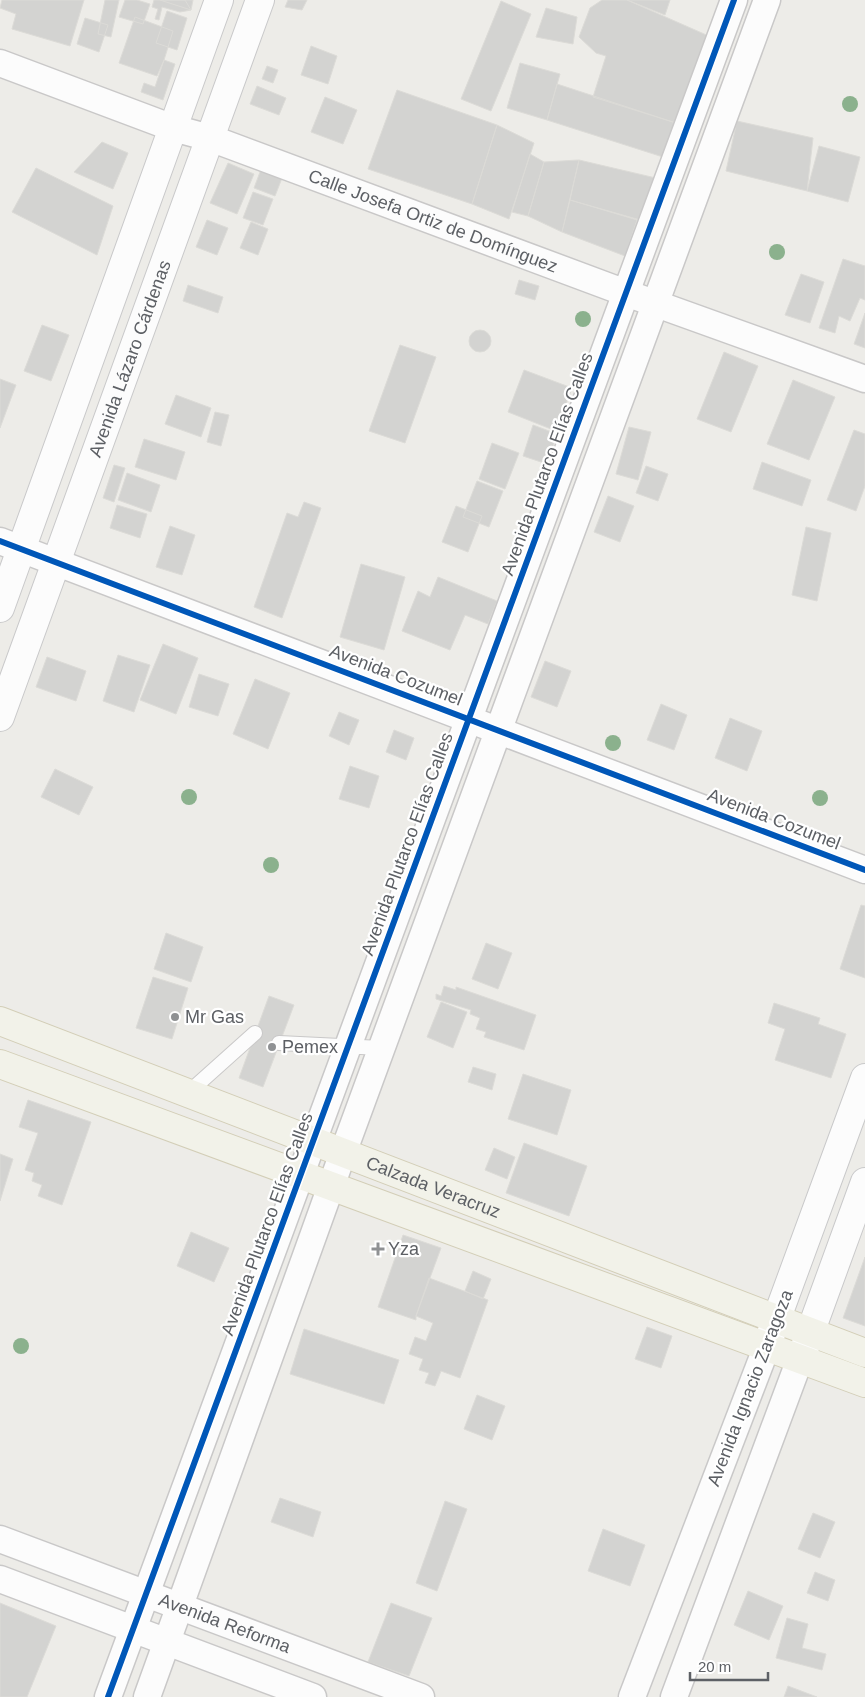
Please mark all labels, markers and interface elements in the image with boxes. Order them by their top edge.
street label: Calle Josefa Ortiz de Domínguez [306,166,560,277]
street label: Avenida Lázaro Cárdenas [85,258,175,460]
street label: Avenida Plutarco Elías Calles [497,350,597,578]
street label: Avenida Cozumel [327,640,465,710]
street label: Avenida Plutarco Elías Calles [357,730,457,958]
street label: Avenida Cozumel [705,784,843,854]
place label: Mr Gas [185,1007,244,1027]
marker: Mr Gas [169,1011,181,1023]
place label: Pemex [282,1037,338,1057]
marker: Pemex [266,1041,278,1053]
street label: Avenida Plutarco Elías Calles [217,1110,317,1338]
street label: Calzada Veracruz [363,1152,503,1222]
place label: Yza [388,1239,420,1259]
marker: Yza [372,1243,384,1255]
street label: Avenida Ignacio Zaragoza [703,1286,797,1489]
street label: Avenida Reforma [156,1590,294,1657]
scale bar [690,1650,768,1682]
text: 20 m [698,1658,731,1675]

